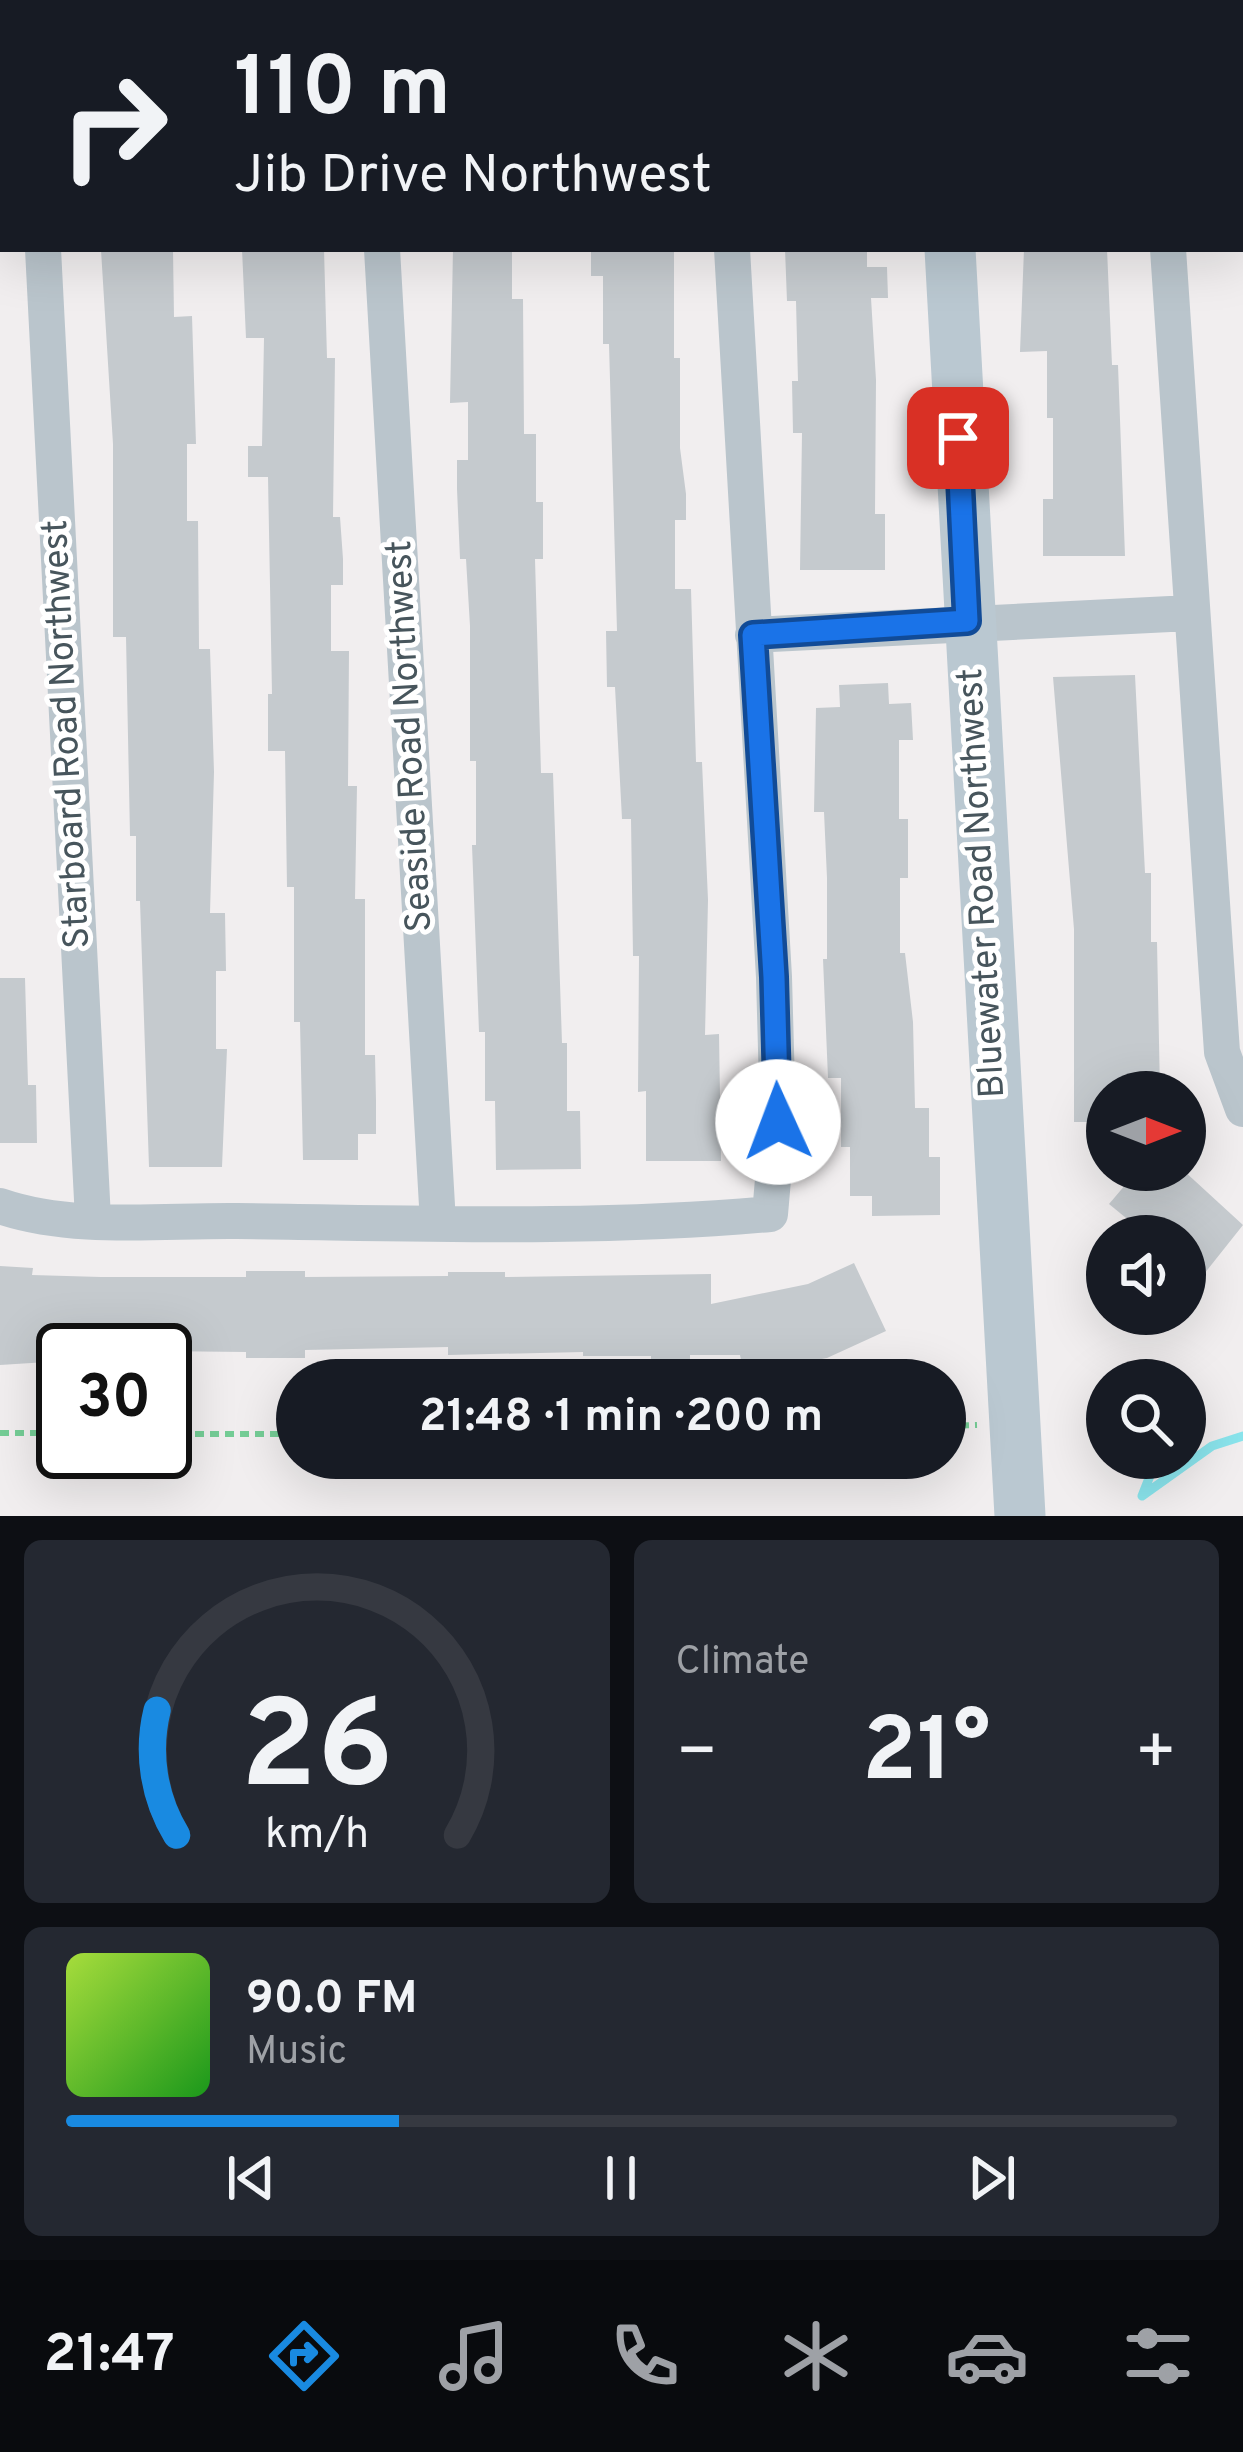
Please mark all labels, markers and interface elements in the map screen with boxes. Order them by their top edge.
text: 110 m [234,39,451,145]
icon: right [36,48,192,204]
text: Jib Drive Northwest [234,143,712,212]
pin [907,387,1009,489]
icon: arrive [925,405,991,471]
street label: Starboard Road Northwest [34,518,102,950]
street label: Seaside Road Northwest [378,539,444,933]
street label: Bluewater Road Northwest [949,667,1017,1099]
position arrow [715,1059,841,1185]
north arrow [1086,1071,1206,1191]
map controls [1086,1071,1206,1479]
button: sound [1086,1215,1206,1335]
speed limit sign: 30 [36,1323,192,1479]
button: search [1086,1359,1206,1479]
text: 21:48 · 1 min · 200 m [419,1390,823,1447]
text: Climate [676,1639,809,1688]
text: 26 [240,1674,393,1832]
text: 21° [862,1699,990,1812]
text: − [676,1714,718,1797]
text: + [1134,1714,1177,1797]
text: km/h [265,1808,369,1862]
text: 90.0 FM [246,1972,417,2029]
text: Music [246,2029,347,2078]
icon: previous [218,2145,284,2211]
icon: pause [588,2145,654,2211]
icon: next [959,2145,1025,2211]
icon: directions [262,2314,346,2398]
icon: music [432,2314,516,2398]
icon: phone [603,2314,687,2398]
icon: climate [774,2314,858,2398]
icon: car [945,2314,1029,2398]
icon: filters [1116,2314,1200,2398]
text: 21:47 [43,2322,175,2391]

